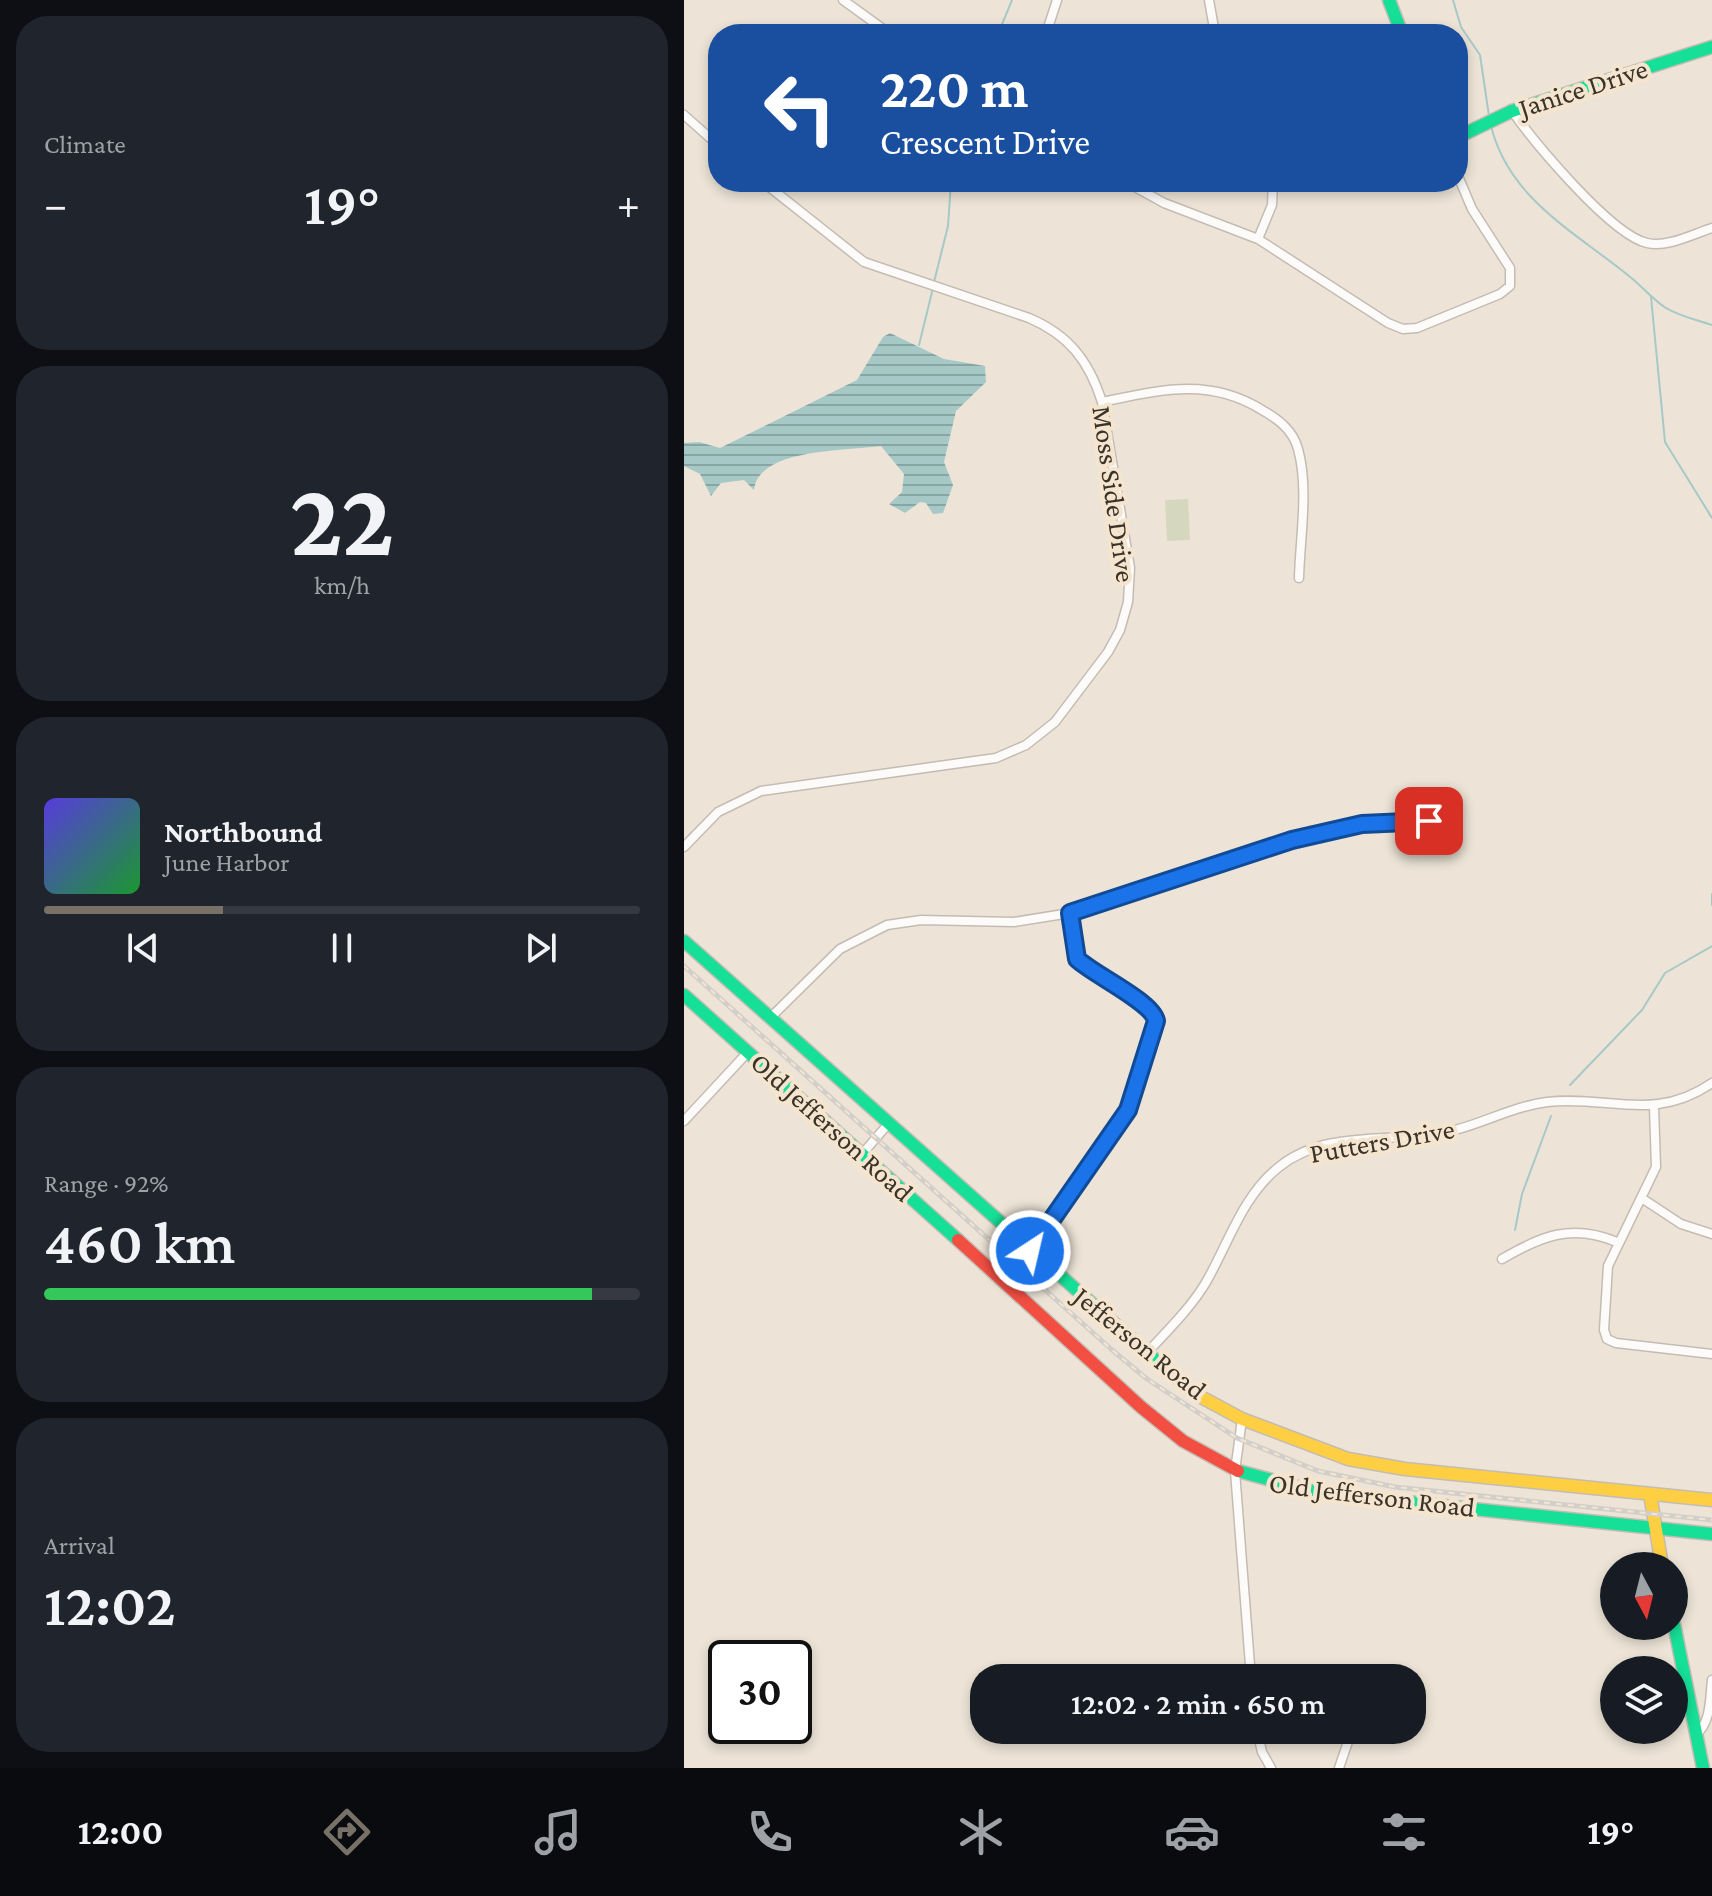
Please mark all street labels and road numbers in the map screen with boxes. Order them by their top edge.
street label: Janice Drive [1512,53,1651,124]
street label: Moss Side Drive [1086,404,1142,584]
street label: Old Jefferson Road [745,1046,920,1208]
street label: Putters Drive [1307,1113,1457,1169]
street label: Jefferson Road [1065,1278,1213,1406]
street label: Old Jefferson Road [1267,1467,1477,1523]

